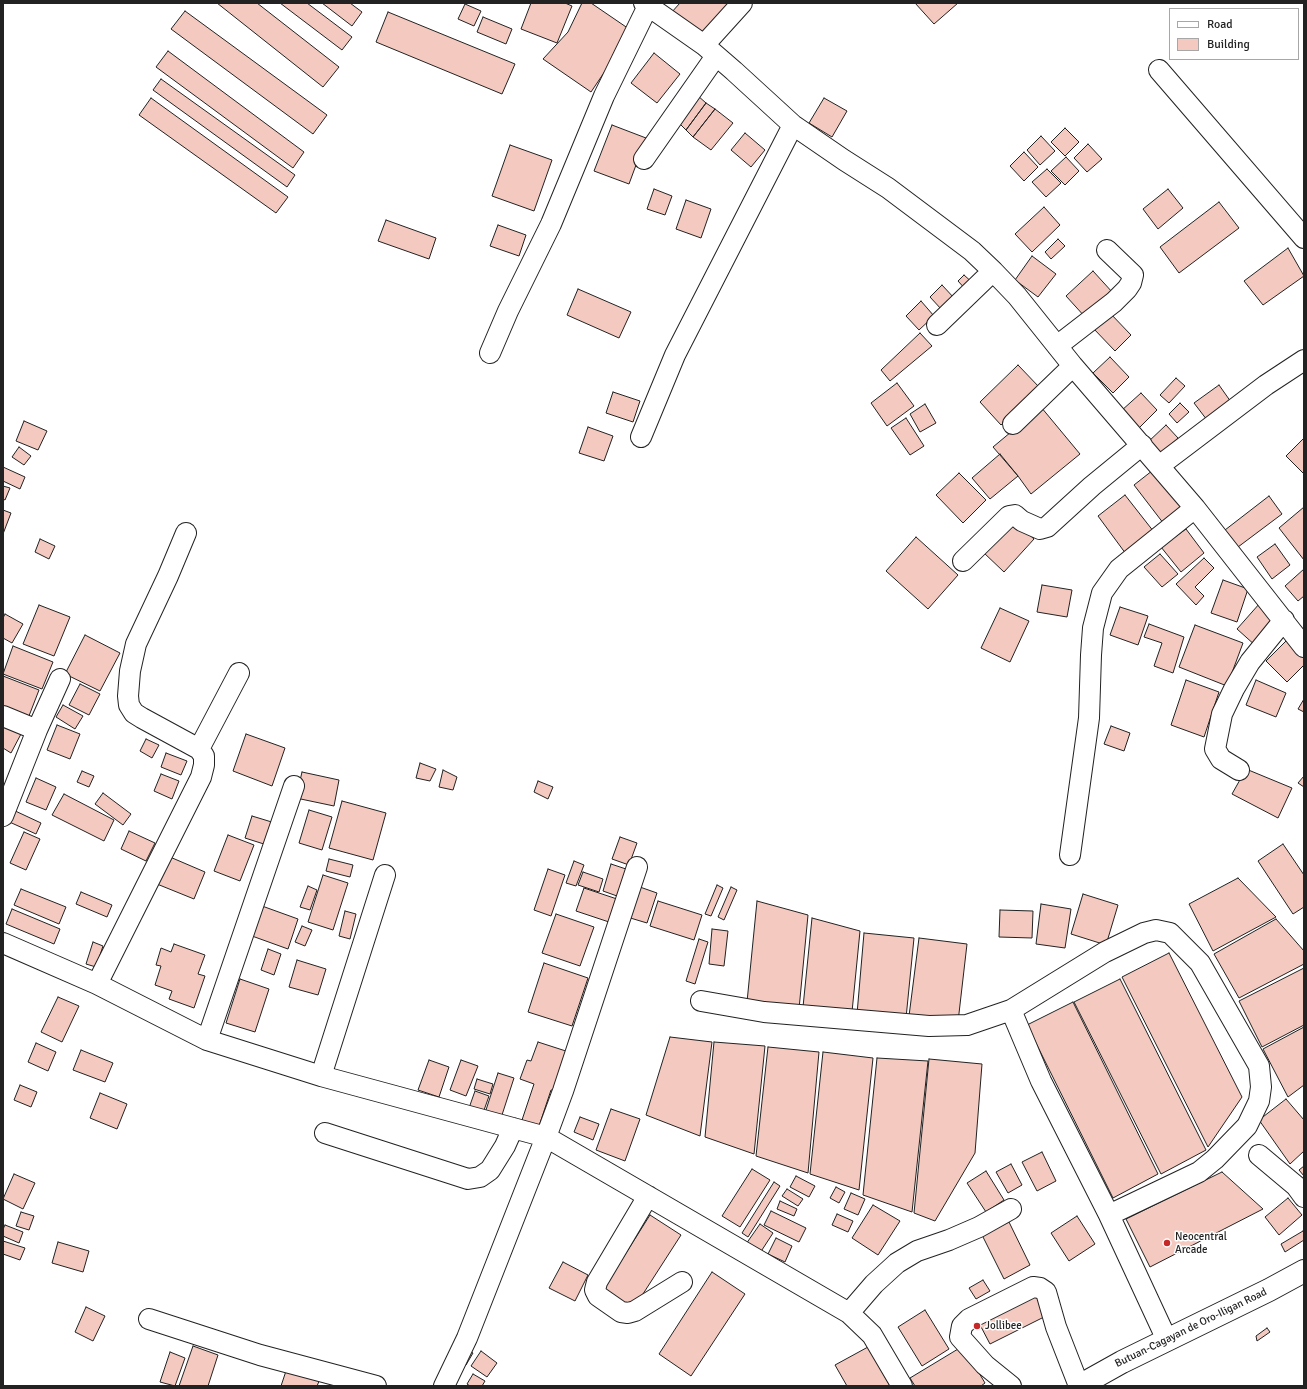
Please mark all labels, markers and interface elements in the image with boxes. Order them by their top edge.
legend [1169,8,1299,60]
text: Road [1207,17,1233,32]
text: Building [1207,37,1250,52]
place label: Neocentral Arcade [1175,1230,1227,1256]
marker: Neocentral Arcade [1162,1238,1172,1248]
street label: Butuan-Cagayan de Oro-Iligan Road [1113,1285,1269,1371]
place label: Jollibee [985,1319,1022,1333]
marker: Jollibee [972,1321,982,1331]

